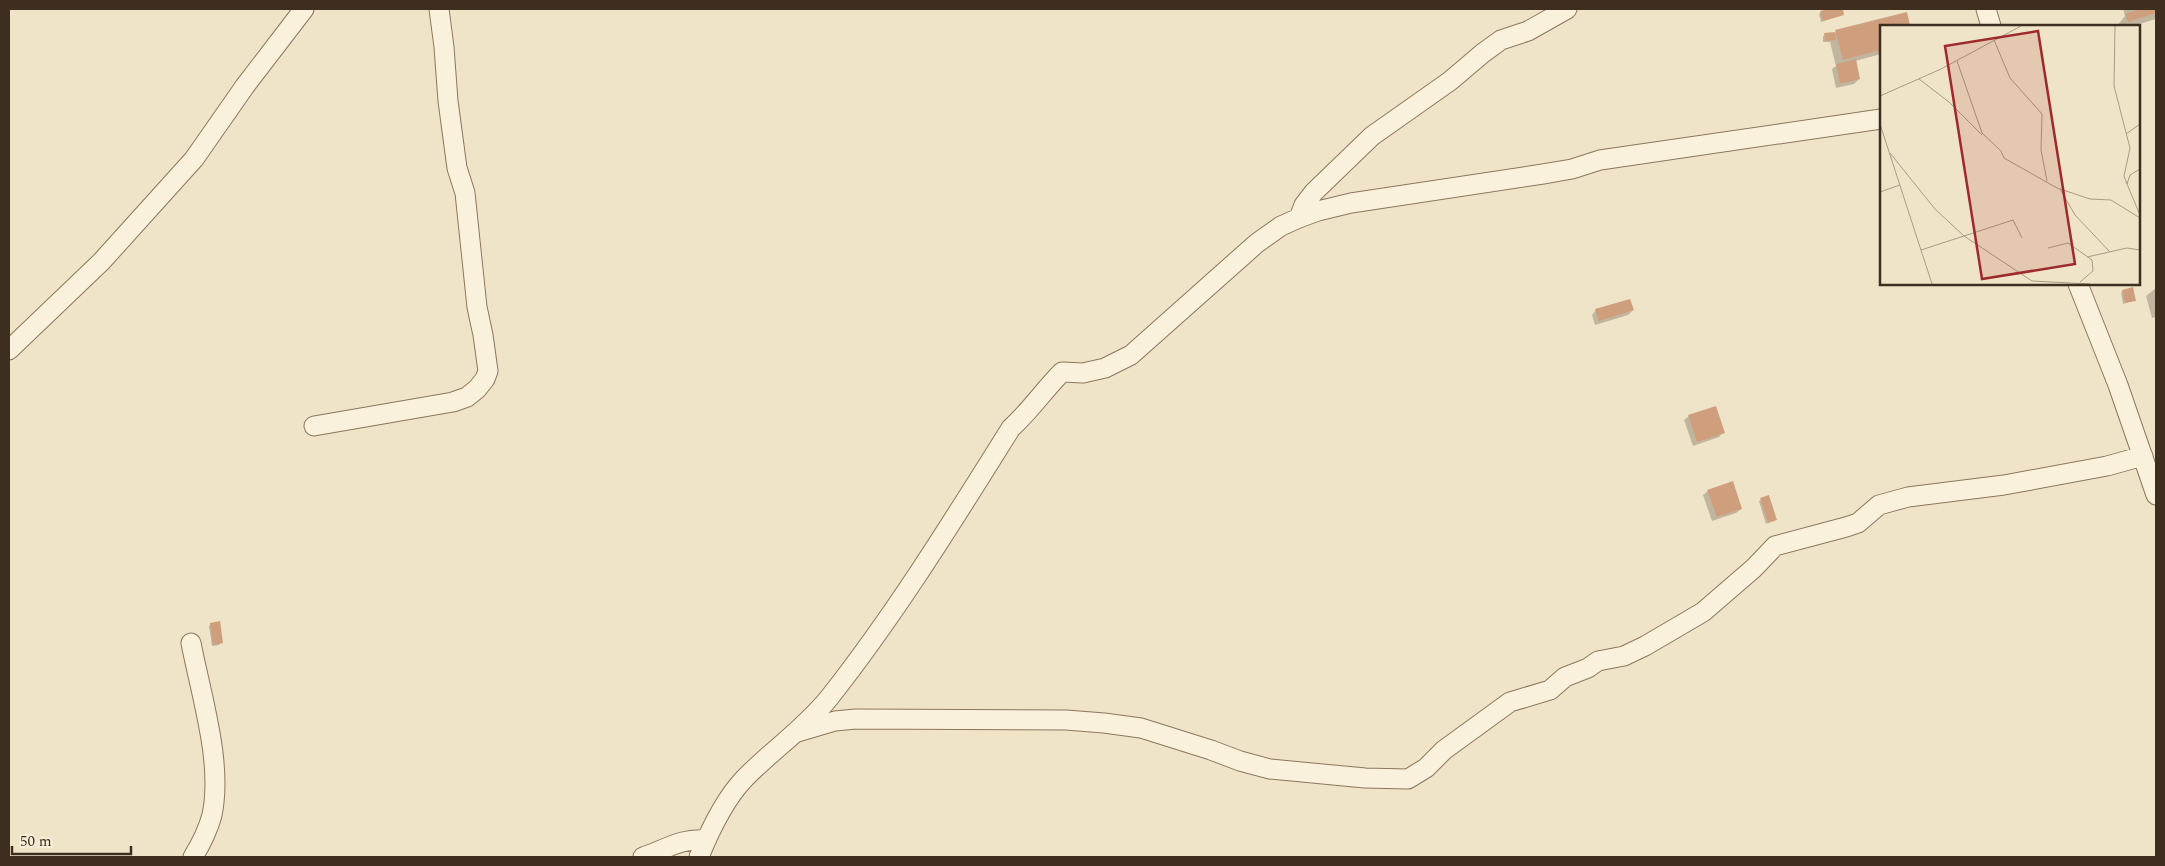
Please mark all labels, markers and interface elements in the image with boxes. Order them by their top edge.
inset map [1880,25,2140,285]
scale bar [12,824,131,856]
text: 50 m [20,830,52,853]

